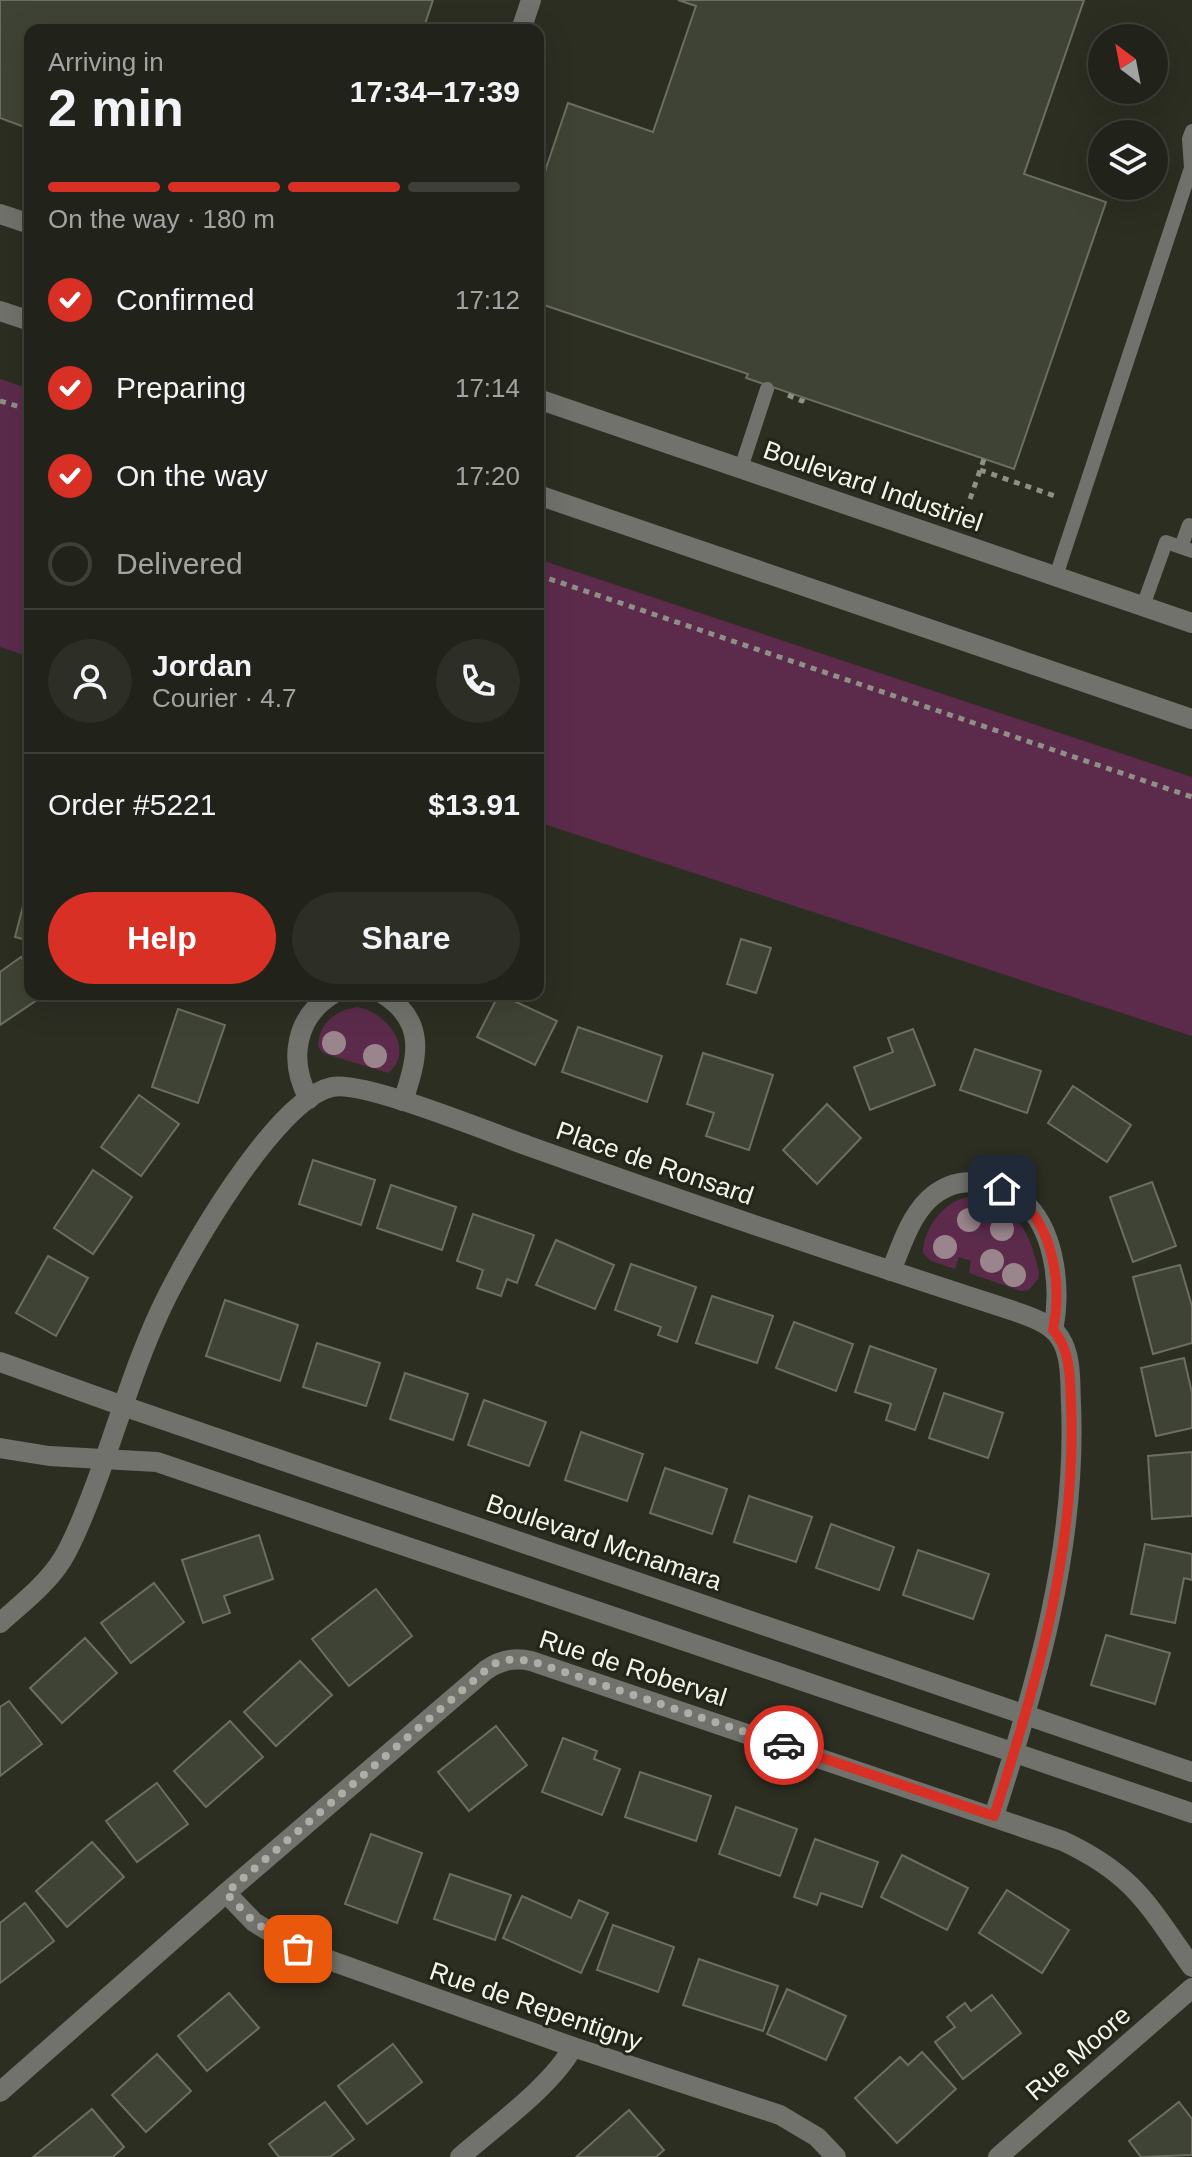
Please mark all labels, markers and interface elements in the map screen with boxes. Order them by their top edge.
north arrow [1088,24,1168,104]
map controls [1088,24,1168,200]
text: Arriving in [48,47,164,77]
text: 17:34–17:39 [350,75,520,108]
text: 2 min [48,79,184,137]
button: layers [1088,120,1168,200]
text: On the way · 180 m [48,204,275,234]
icon: check [48,278,92,322]
text: Confirmed [116,283,254,316]
text: 17:12 [455,285,520,315]
icon: check [48,366,92,410]
text: Preparing [116,371,246,404]
text: 17:14 [455,373,520,403]
street label: Boulevard Industriel [759,434,987,538]
icon: check [48,454,92,498]
text: On the way [116,459,268,492]
text: 17:20 [455,461,520,491]
text: Delivered [116,547,243,580]
button: person [48,639,132,723]
button: phone [436,639,520,723]
text: Jordan [152,649,252,682]
text: Courier · 4.7 [152,683,297,713]
text: Order #5221 [48,788,216,821]
text: $13.91 [428,788,520,821]
button: Help [48,892,276,984]
button: Share [292,892,520,984]
street label: Place de Ronsard [552,1115,758,1211]
pin [968,1155,1036,1223]
icon: home [980,1167,1024,1211]
street label: Boulevard Mcnamara [482,1488,726,1597]
street label: Rue de Roberval [536,1624,730,1712]
courier [744,1705,824,1785]
icon: car [762,1723,806,1767]
pin [264,1915,332,1983]
icon: bag [276,1927,320,1971]
street label: Rue de Repentigny [426,1956,646,2056]
street label: Rue Moore [1020,1999,1136,2107]

